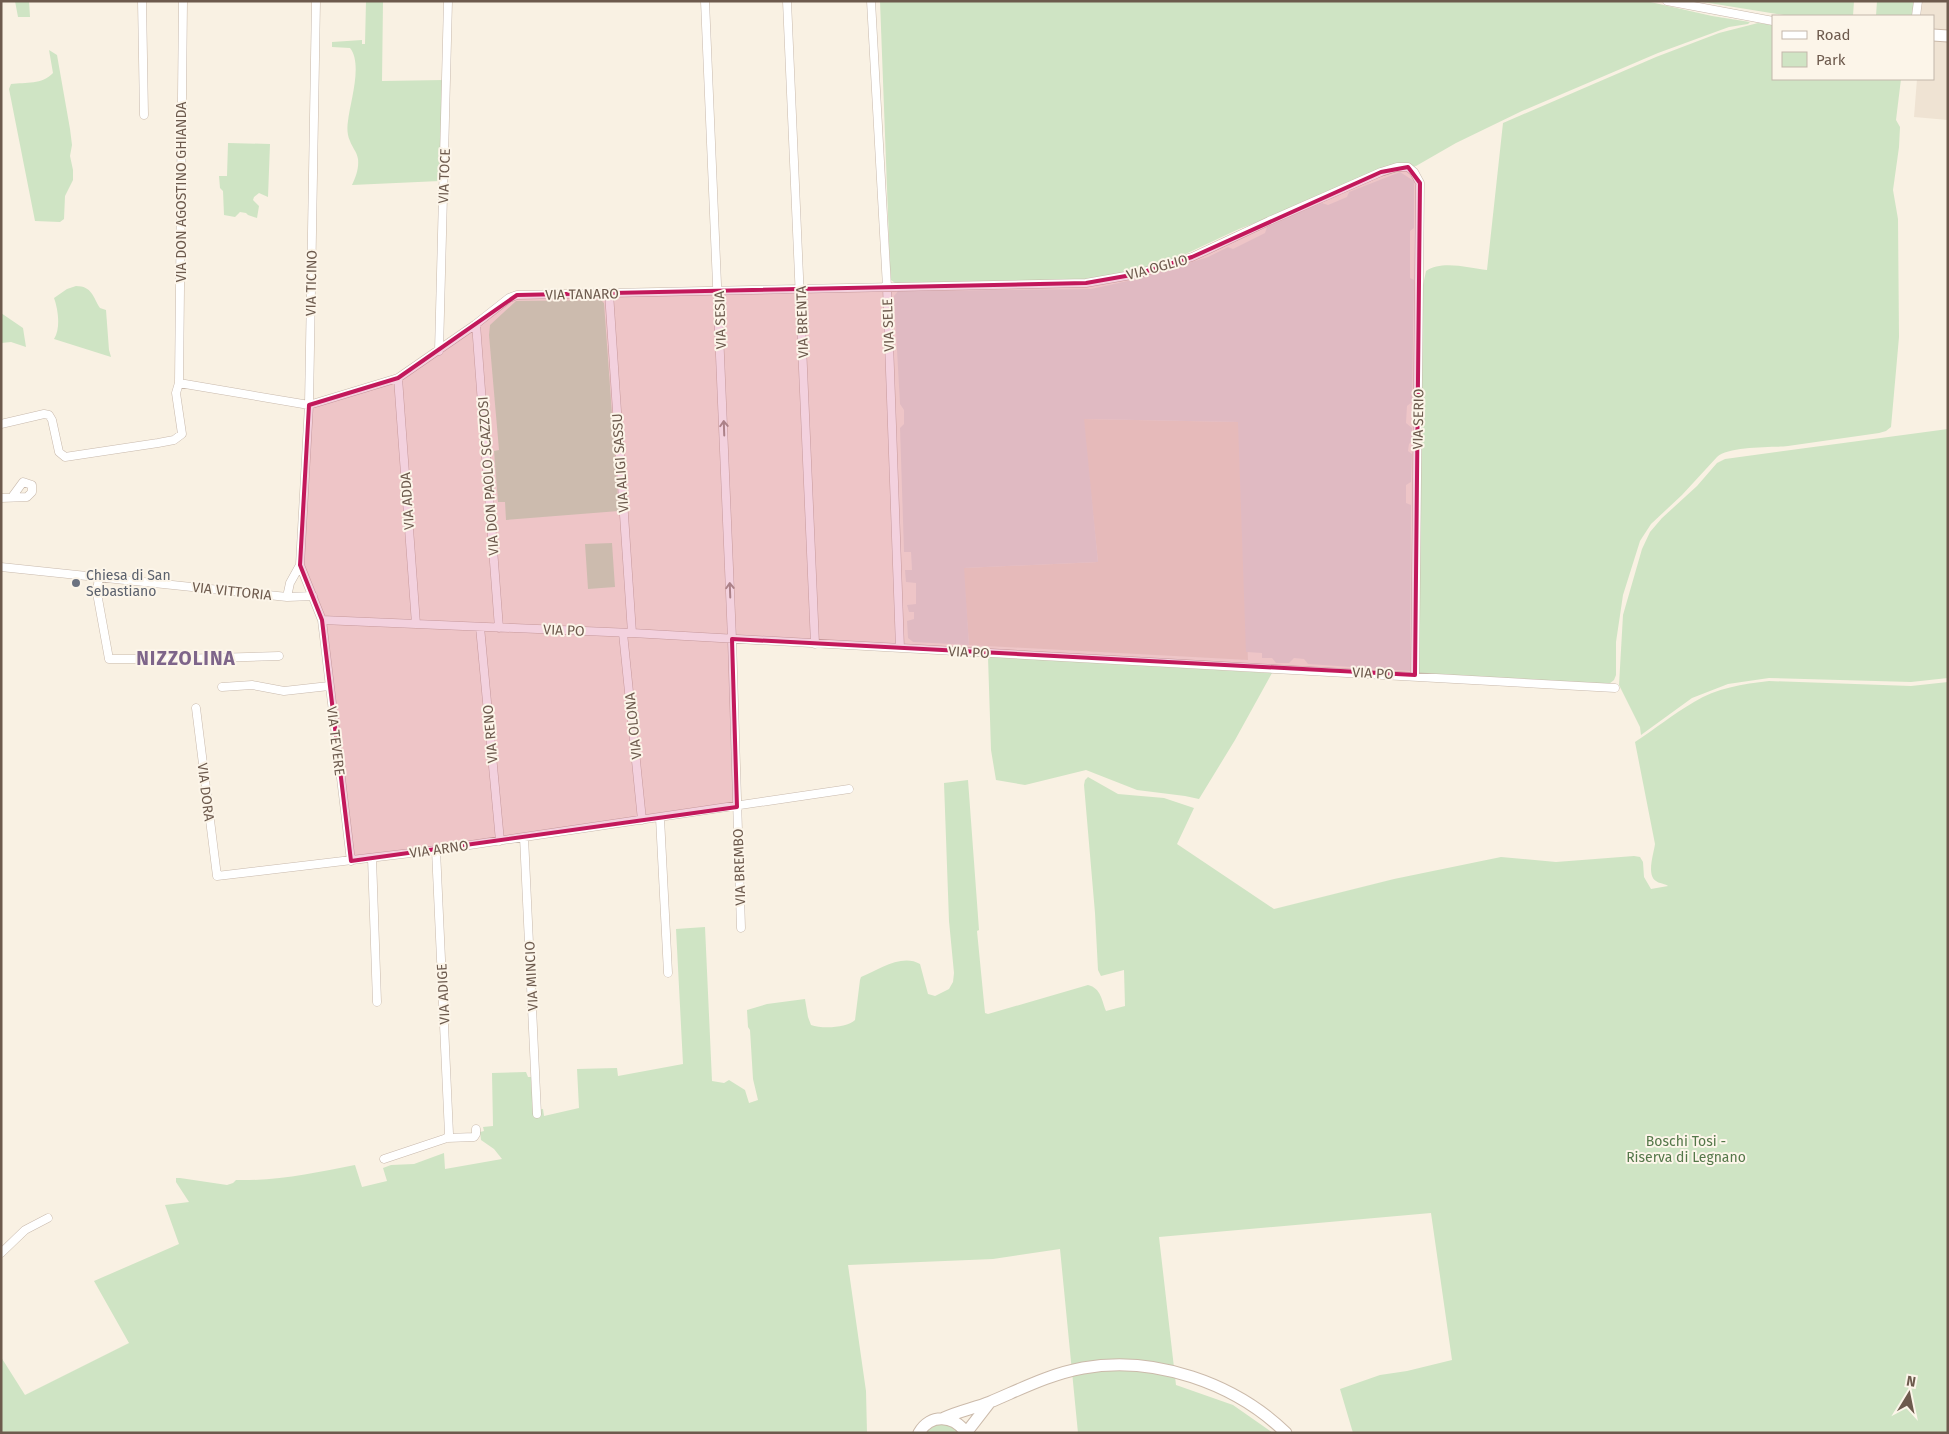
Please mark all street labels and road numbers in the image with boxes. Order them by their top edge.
street label: VIA DON AGOSTINO GHIANDA [173,102,190,282]
street label: VIA TOCE [435,148,454,204]
street label: VIA TICINO [302,250,321,316]
street label: VIA OGLIO [1125,251,1190,284]
street label: VIA TANARO [545,285,619,304]
street label: VIA BRENTA [793,286,812,358]
street label: VIA SESIA [711,290,730,349]
street label: VIA SELE [879,298,898,352]
street label: VIA SERIO [1409,388,1428,450]
street label: VIA DON PAOLO SCAZZOSI [474,396,503,556]
street label: VIA ALIGI SASSU [609,413,632,513]
street label: VIA ADDA [397,472,418,530]
street label: VIA VITTORIA [191,579,273,604]
street label: VIA PO [543,621,585,640]
street label: VIA PO [948,643,990,662]
street label: VIA PO [1352,664,1394,683]
street label: VIA OLONA [622,692,645,760]
street label: VIA RENO [479,704,502,764]
street label: VIA TEVERE [323,705,348,777]
street label: VIA DORA [193,762,218,822]
street label: VIA BREMBO [730,828,749,906]
street label: VIA ARNO [408,837,470,862]
street label: VIA MINCIO [521,941,542,1011]
street label: VIA ADIGE [433,963,454,1025]

